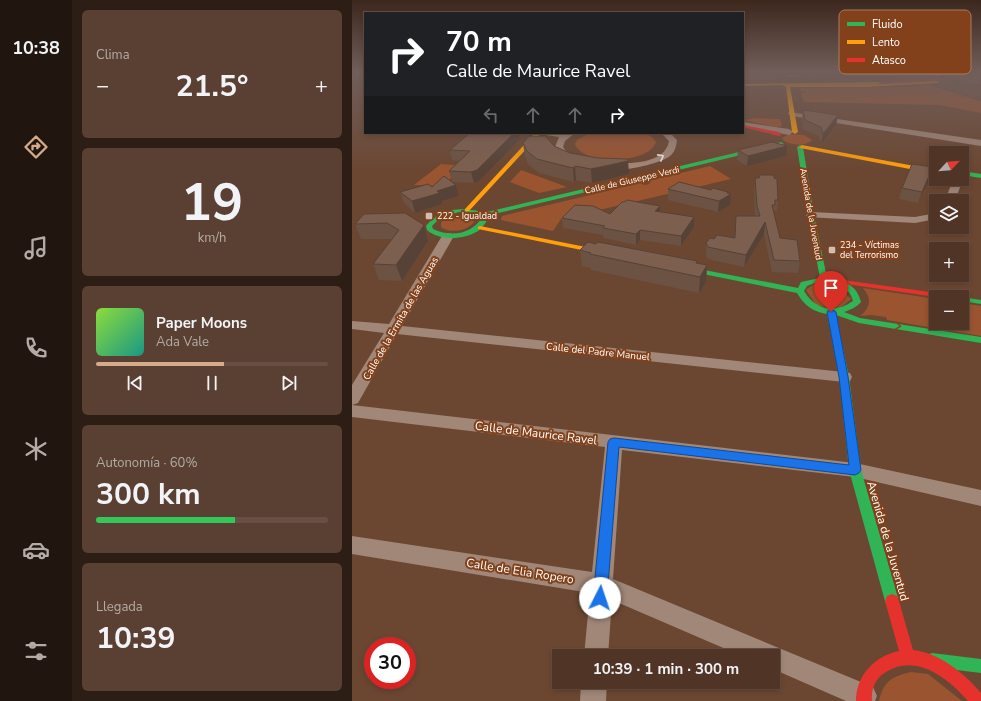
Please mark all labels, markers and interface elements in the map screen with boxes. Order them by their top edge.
legend [839,10,971,74]
text: Fluido [872,17,903,32]
text: 70 m [446,23,512,61]
icon: right [380,28,432,80]
text: Lento [872,35,900,50]
text: 10:38 [12,36,60,60]
text: Clima [96,46,130,64]
text: Atasco [872,53,906,68]
text: Calle de Maurice Ravel [446,59,630,83]
text: 21.5° [176,66,248,107]
text: − [96,71,109,101]
text: + [315,71,328,101]
icon: left [480,104,502,126]
icon: ahead [522,104,544,126]
icon: ahead [564,104,586,126]
icon: right [606,104,628,126]
icon: directions [22,133,50,161]
north arrow [929,146,969,186]
map controls [929,146,969,330]
one-way arrow [657,154,664,161]
street label: Calle de Giuseppe Verdi [584,163,680,197]
text: 19 [181,167,243,238]
street label: Avenida de la Juventud [797,167,825,261]
button: layers [929,194,969,234]
place label: 222 - Igualdad [437,210,497,222]
marker: 222 - Igualdad [424,211,434,221]
text: km/h [198,229,226,247]
icon: music [22,234,50,262]
place label: 234 - Víctimas del Terrorismo [840,239,899,261]
button: + [929,242,969,282]
marker: 234 - Víctimas del Terrorismo [827,245,837,255]
street label: Calle de la Ermita de las Aguas [360,254,442,383]
pin [814,271,848,312]
icon: arrive [820,277,842,299]
button: − [929,290,969,330]
text: Paper Moons [156,313,247,333]
one-way arrow [895,321,901,330]
text: Ada Vale [156,333,209,351]
icon: phone [22,334,50,362]
street label: Calle del Padre Manuel [545,340,651,364]
icon: previous [124,372,146,394]
icon: pause [201,372,223,394]
icon: next [278,372,300,394]
street label: Calle de Maurice Ravel [474,418,598,448]
icon: climate [22,435,50,463]
text: Autonomía · 60% [96,454,197,472]
text: 300 km [96,474,201,515]
street label: Avenida de la Juventud [863,479,913,603]
icon: car [22,536,50,564]
street label: Calle de Elia Ropero [465,555,575,587]
position arrow [579,577,621,619]
text: Llegada [96,598,143,616]
text: 10:39 [96,618,175,659]
icon: filters [22,637,50,665]
speed limit sign: 30 [364,637,416,689]
text: 10:39 · 1 min · 300 m [593,659,739,679]

